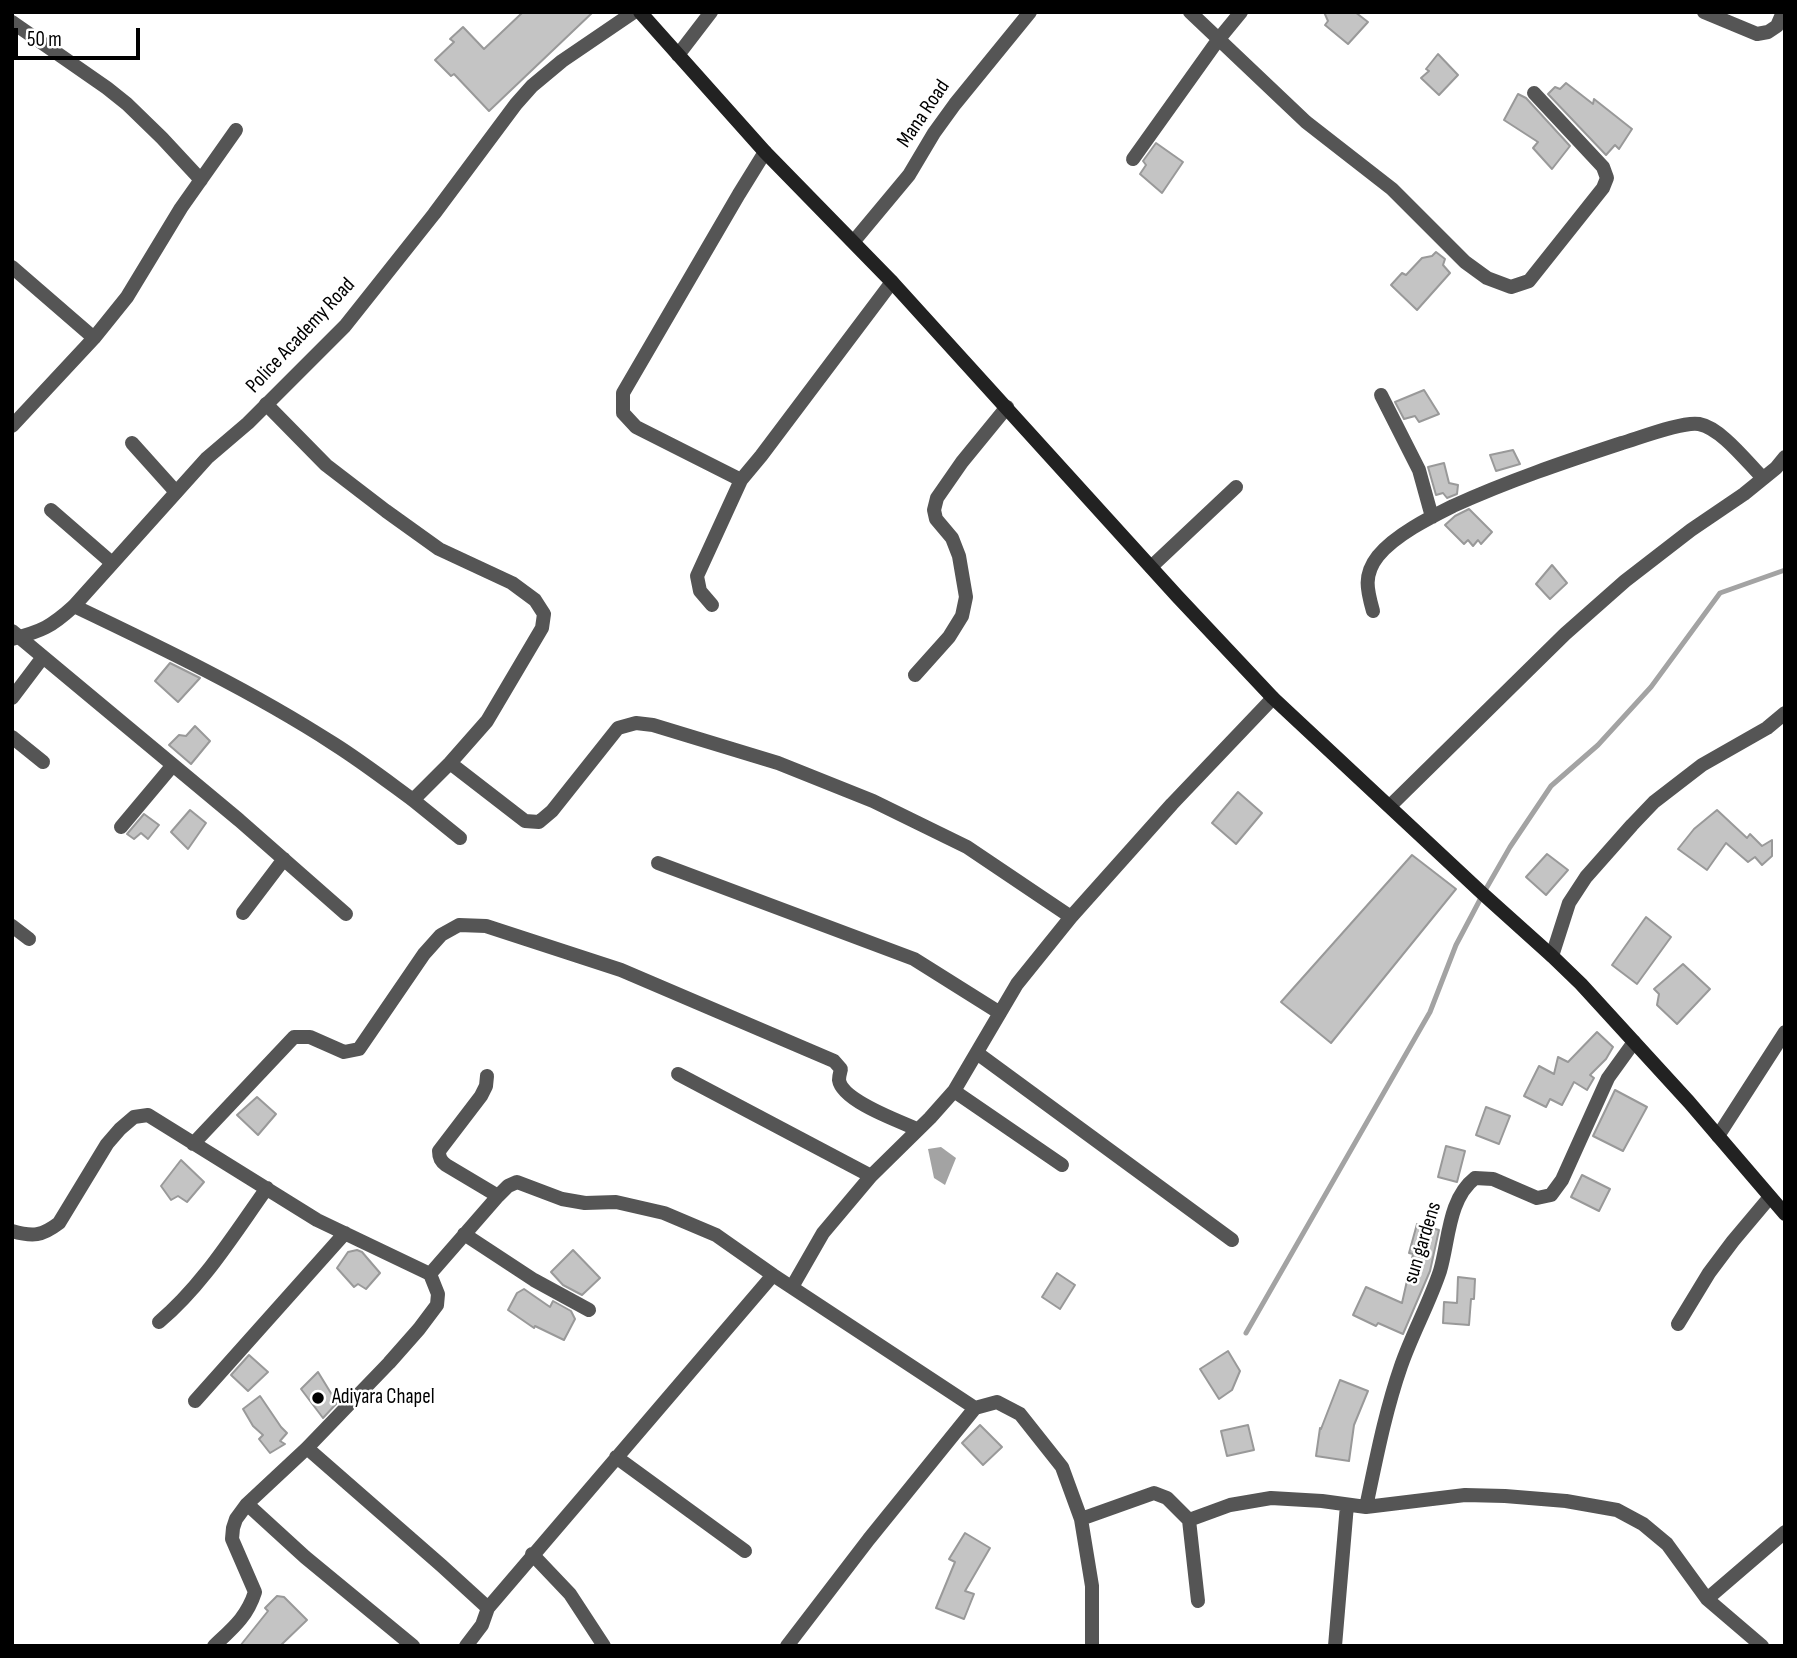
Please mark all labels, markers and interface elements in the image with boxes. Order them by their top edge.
scale bar [18,14,144,58]
text: 50 m [27,27,62,52]
street label: Mana Road [892,75,956,153]
street label: Police Academy Road [241,273,361,399]
street label: sun gardens [1399,1199,1447,1287]
place label: Adiyara Chapel [332,1385,435,1411]
marker: Adiyara Chapel [310,1390,326,1406]

